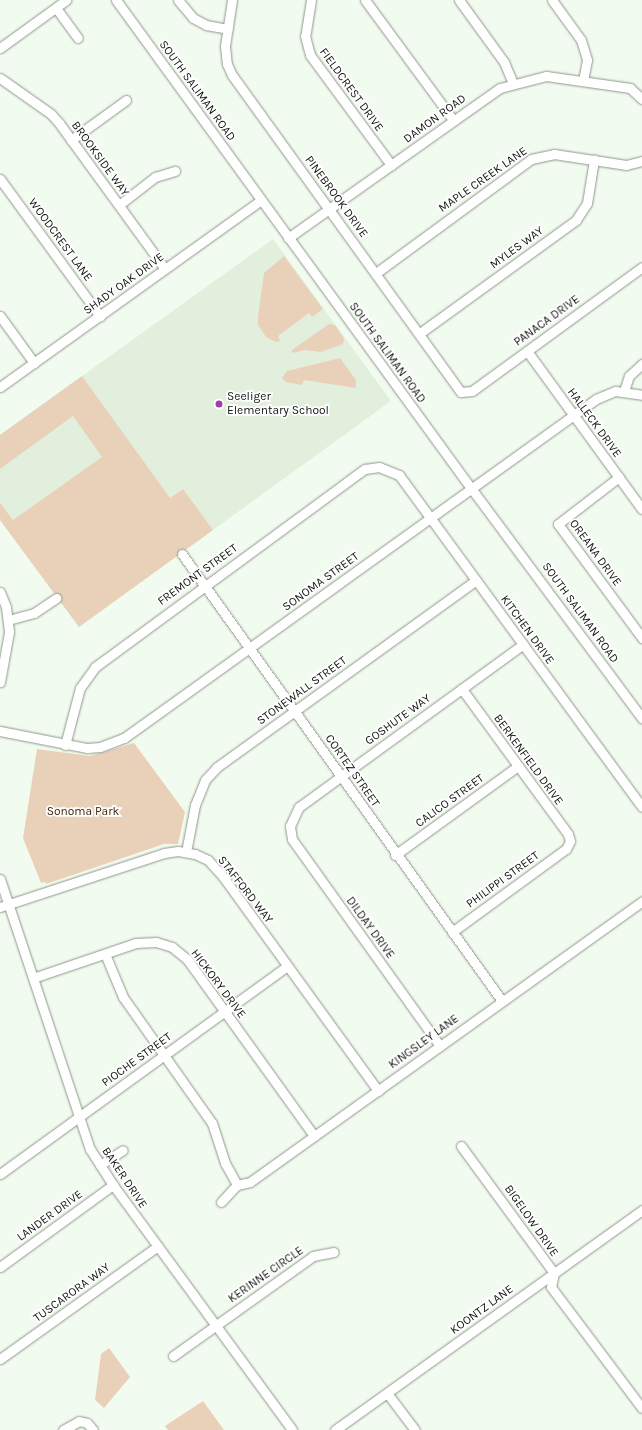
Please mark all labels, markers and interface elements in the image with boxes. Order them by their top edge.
street label: SOUTH SALIMAN ROAD [156,38,238,144]
street label: FIELDCREST DRIVE [316,45,386,135]
street label: DAMON ROAD [401,92,469,146]
street label: BROOKSIDE WAY [68,119,132,199]
street label: MAPLE CREEK LANE [436,144,530,216]
street label: PINEBROOK DRIVE [302,153,370,241]
street label: WOODCREST LANE [25,196,95,284]
street label: MYLES WAY [487,224,547,272]
street label: SHADY OAK DRIVE [81,250,167,318]
street label: PANACA DRIVE [511,292,583,350]
street label: SOUTH SALIMAN ROAD [346,300,428,406]
street label: HALLECK DRIVE [564,385,624,461]
place label: Seeliger Elementary School [227,390,329,418]
marker: Seeliger Elementary School [214,399,224,409]
street label: OREANA DRIVE [566,517,624,589]
street label: FREMONT STREET [155,541,241,609]
street label: SONOMA STREET [280,549,362,615]
street label: SOUTH SALIMAN ROAD [539,560,621,666]
street label: KITCHEN DRIVE [497,593,557,667]
street label: STONEWALL STREET [254,654,350,728]
street label: GOSHUTE WAY [362,691,434,749]
street label: BERKENFIELD DRIVE [490,712,566,808]
street label: CORTEZ STREET [322,732,382,810]
street label: CALICO STREET [413,771,487,831]
park label: Sonoma Park [47,805,119,819]
street label: PHILIPPI STREET [464,849,542,911]
street label: STAFFORD WAY [214,853,276,927]
street label: DILDAY DRIVE [343,894,397,962]
street label: HICKORY DRIVE [187,947,249,1021]
street label: KINGSLEY LANE [386,1012,462,1072]
street label: PIOCHE STREET [99,1030,175,1090]
street label: BAKER DRIVE [98,1145,150,1211]
street label: BIGELOW DRIVE [501,1182,561,1260]
street label: LANDER DRIVE [14,1187,86,1245]
street label: KERINNE CIRCLE [226,1244,306,1306]
street label: TUSCARORA WAY [31,1260,113,1326]
street label: KOONTZ LANE [448,1282,516,1338]

